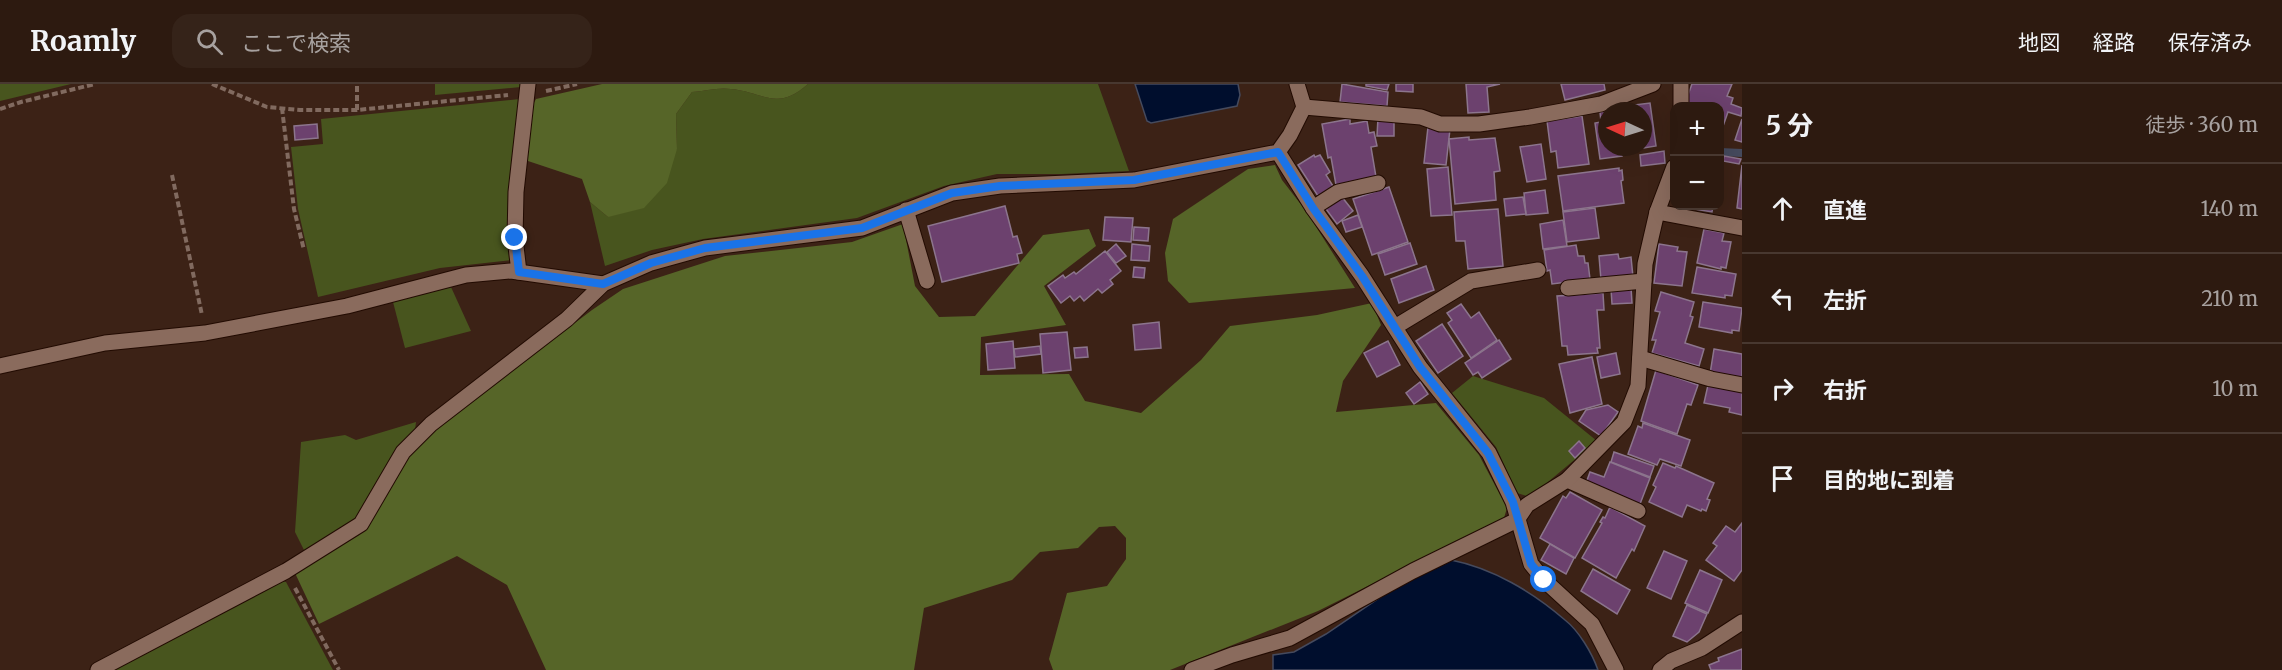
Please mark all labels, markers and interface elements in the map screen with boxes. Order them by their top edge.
search box [172,14,592,68]
text: Roamly [30,23,136,59]
icon: search [193,25,226,58]
text: ここで検索 [241,29,351,57]
text: 地図 [2018,29,2060,56]
text: 経路 [2093,29,2135,56]
text: 保存済み [2168,29,2252,56]
north arrow [1598,102,1652,156]
map controls [1670,102,1724,210]
button: + [1670,102,1724,156]
text: 5 分 [1766,109,1813,142]
text: 徒歩 · 360 m [2146,112,2258,137]
button: − [1670,156,1724,210]
icon: ahead [1766,192,1799,225]
text: 直進 [1823,196,1867,224]
text: 140 m [2201,196,2258,221]
route end [501,224,527,250]
icon: left [1766,282,1799,315]
text: 左折 [1823,286,1867,314]
text: 210 m [2201,286,2258,311]
icon: right [1766,372,1799,405]
text: 右折 [1823,376,1867,404]
text: 10 m [2212,376,2258,401]
icon: arrive [1766,462,1799,495]
text: 目的地に到着 [1823,466,1955,494]
route start [1530,566,1556,592]

